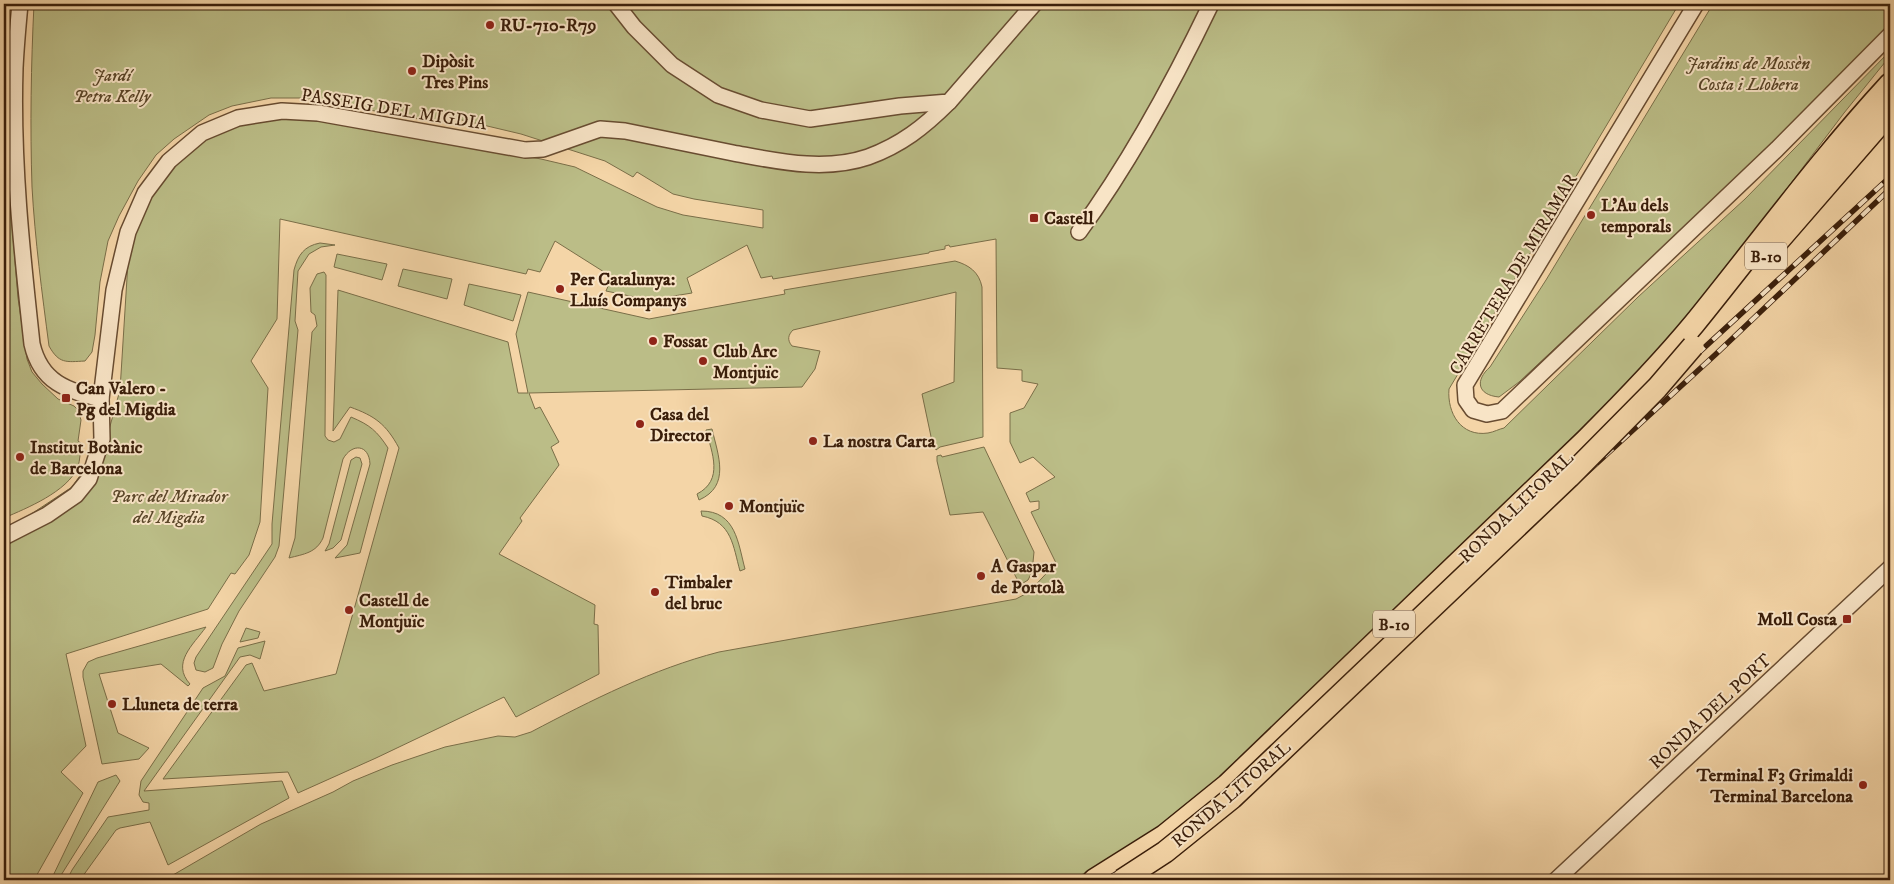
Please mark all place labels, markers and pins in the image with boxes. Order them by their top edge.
place label: RU-710-R79 [500,15,596,37]
marker: RU-710-R79 [484,19,496,31]
place label: Dipòsit Tres Pins [421,51,488,94]
marker: Dipòsit Tres Pins [406,65,418,77]
place label: L'Au dels temporals [1601,195,1671,238]
place label: Castell [1044,208,1094,230]
marker: L'Au dels temporals [1585,209,1597,221]
marker: Castell [1028,212,1040,224]
place label: Per Catalunya: Lluís Companys [570,269,687,312]
marker: Per Catalunya: Lluís Companys [554,283,566,295]
place label: Fossat [663,331,708,353]
marker: Fossat [647,335,659,347]
place label: Club Arc Montjuïc [713,341,779,384]
marker: Club Arc Montjuïc [697,355,709,367]
place label: Can Valero - Pg del Migdia [76,378,176,421]
marker: Can Valero - Pg del Migdia [60,392,72,404]
place label: Casa del Director [650,404,711,447]
marker: Casa del Director [634,418,646,430]
place label: La nostra Carta [823,431,936,453]
marker: La nostra Carta [807,435,819,447]
place label: Institut Botànic de Barcelona [30,437,143,480]
marker: Institut Botànic de Barcelona [14,451,26,463]
place label: Montjuïc [739,496,805,518]
marker: Montjuïc [723,500,735,512]
place label: A Gaspar de Portolà [990,556,1065,599]
marker: A Gaspar de Portolà [975,570,987,582]
place label: Timbaler del bruc [664,572,733,615]
marker: Timbaler del bruc [649,586,661,598]
place label: Castell de Montjuïc [359,590,429,633]
marker: Castell de Montjuïc [343,604,355,616]
place label: Moll Costa [1757,609,1837,631]
marker: Moll Costa [1841,613,1853,625]
place label: Lluneta de terra [122,694,238,716]
marker: Lluneta de terra [106,698,118,710]
place label: Terminal F3 Grimaldi Terminal Barcelona [1696,765,1853,808]
marker: Terminal F3 Grimaldi Terminal Barcelona [1857,779,1869,791]

